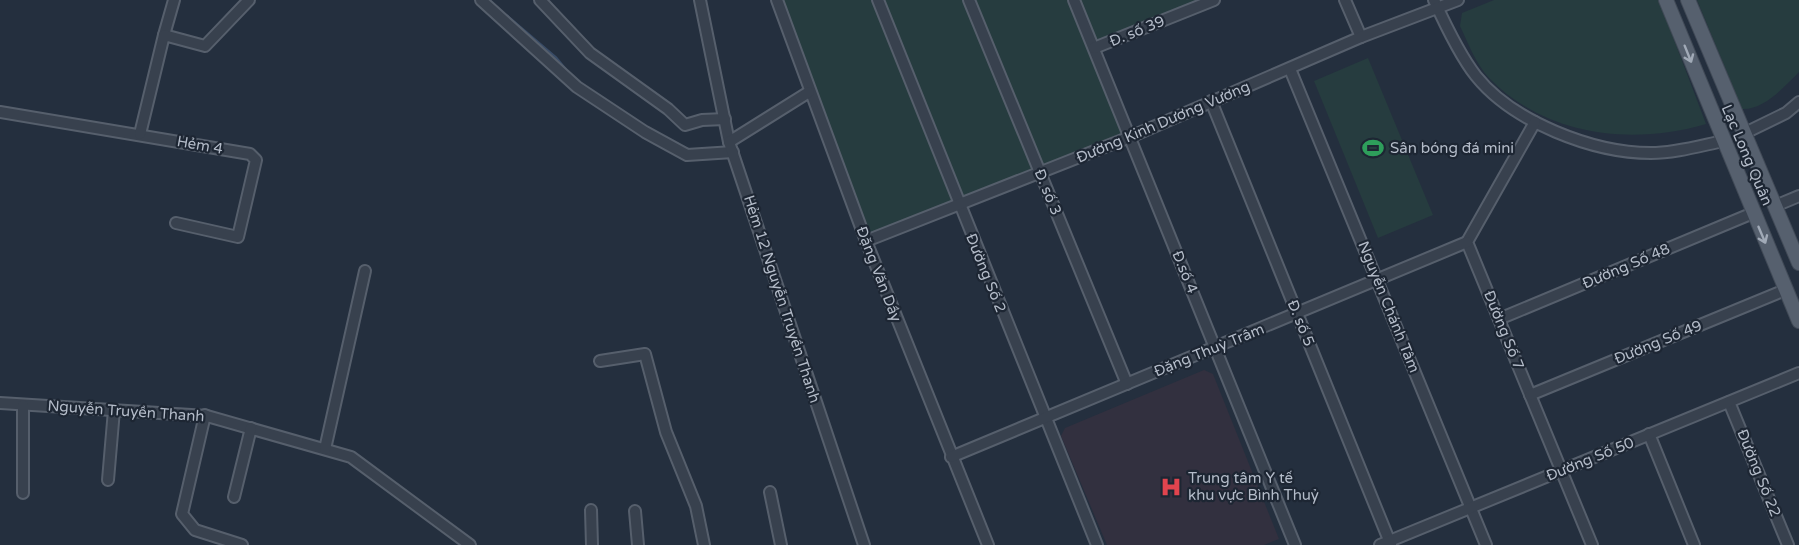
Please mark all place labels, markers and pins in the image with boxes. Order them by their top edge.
sports icon: Sân bóng đá mini [1361,136,1385,160]
place label: Sân bóng đá mini [1390,139,1514,157]
place label: Trung tâm Y tế khu vực Bình Thuỷ [1188,469,1319,504]
hospital icon: Trung tâm Y tế khu vực Bình Thuỷ [1159,475,1183,499]

